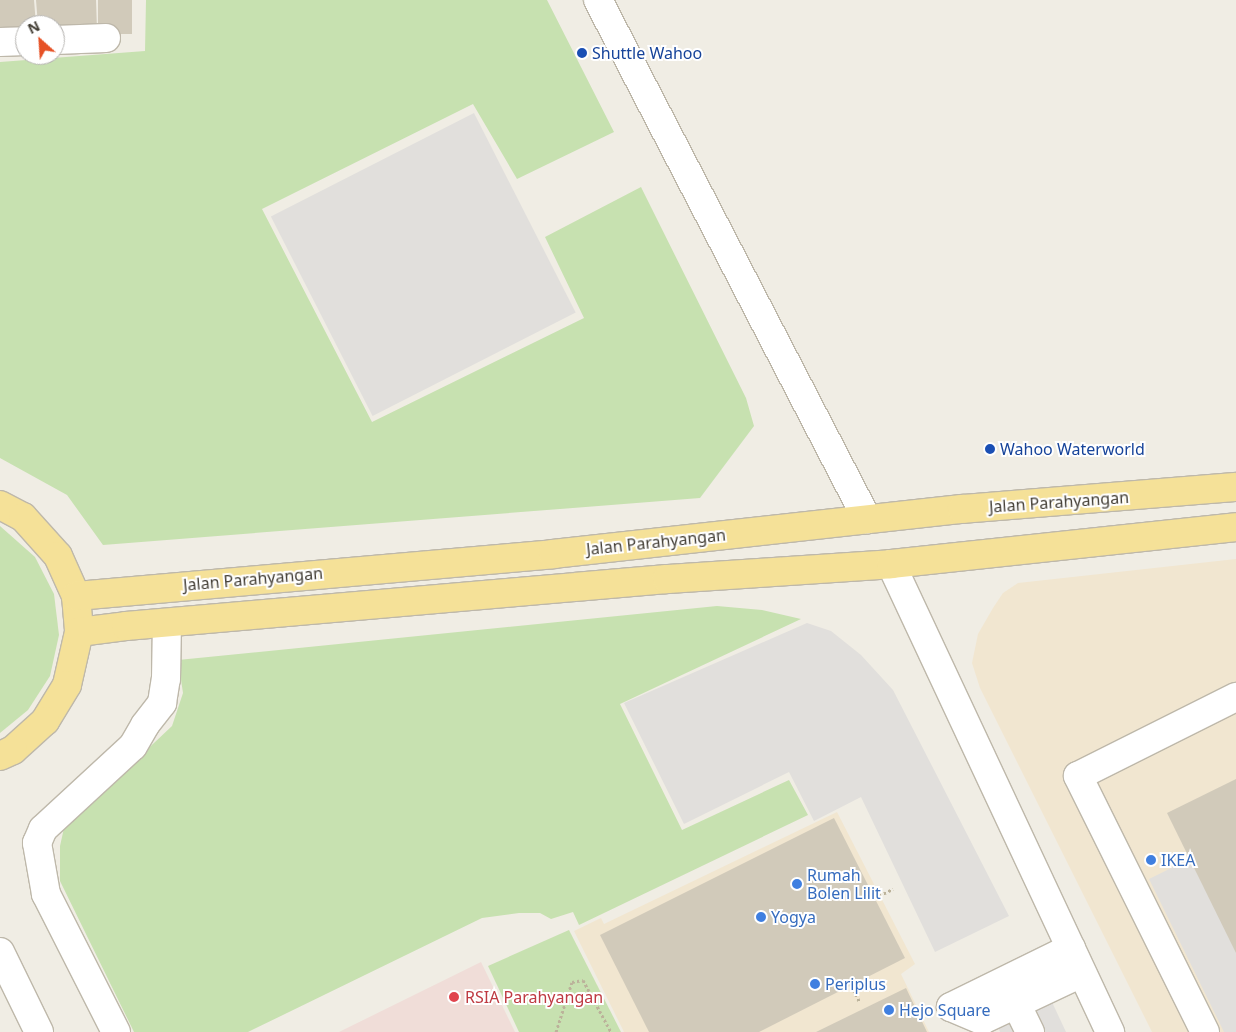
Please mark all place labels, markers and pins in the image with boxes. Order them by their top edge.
place label: Shuttle Wahoo [592,43,702,63]
marker: Shuttle Wahoo [576,47,588,59]
place label: Wahoo Waterworld [1000,439,1145,459]
marker: Wahoo Waterworld [984,443,996,455]
place label: IKEA [1161,850,1195,870]
marker: IKEA [1145,854,1157,866]
place label: Rumah Bolen Lilit [807,865,881,903]
marker: Rumah Bolen Lilit [791,878,803,890]
place label: Yogya [771,907,816,927]
marker: Yogya [755,911,767,923]
place label: Periplus [825,974,886,994]
marker: Periplus [809,978,821,990]
place label: RSIA Parahyangan [465,987,603,1007]
marker: RSIA Parahyangan [447,990,461,1004]
place label: Hejo Square [899,1000,991,1020]
marker: Hejo Square [883,1004,895,1016]

